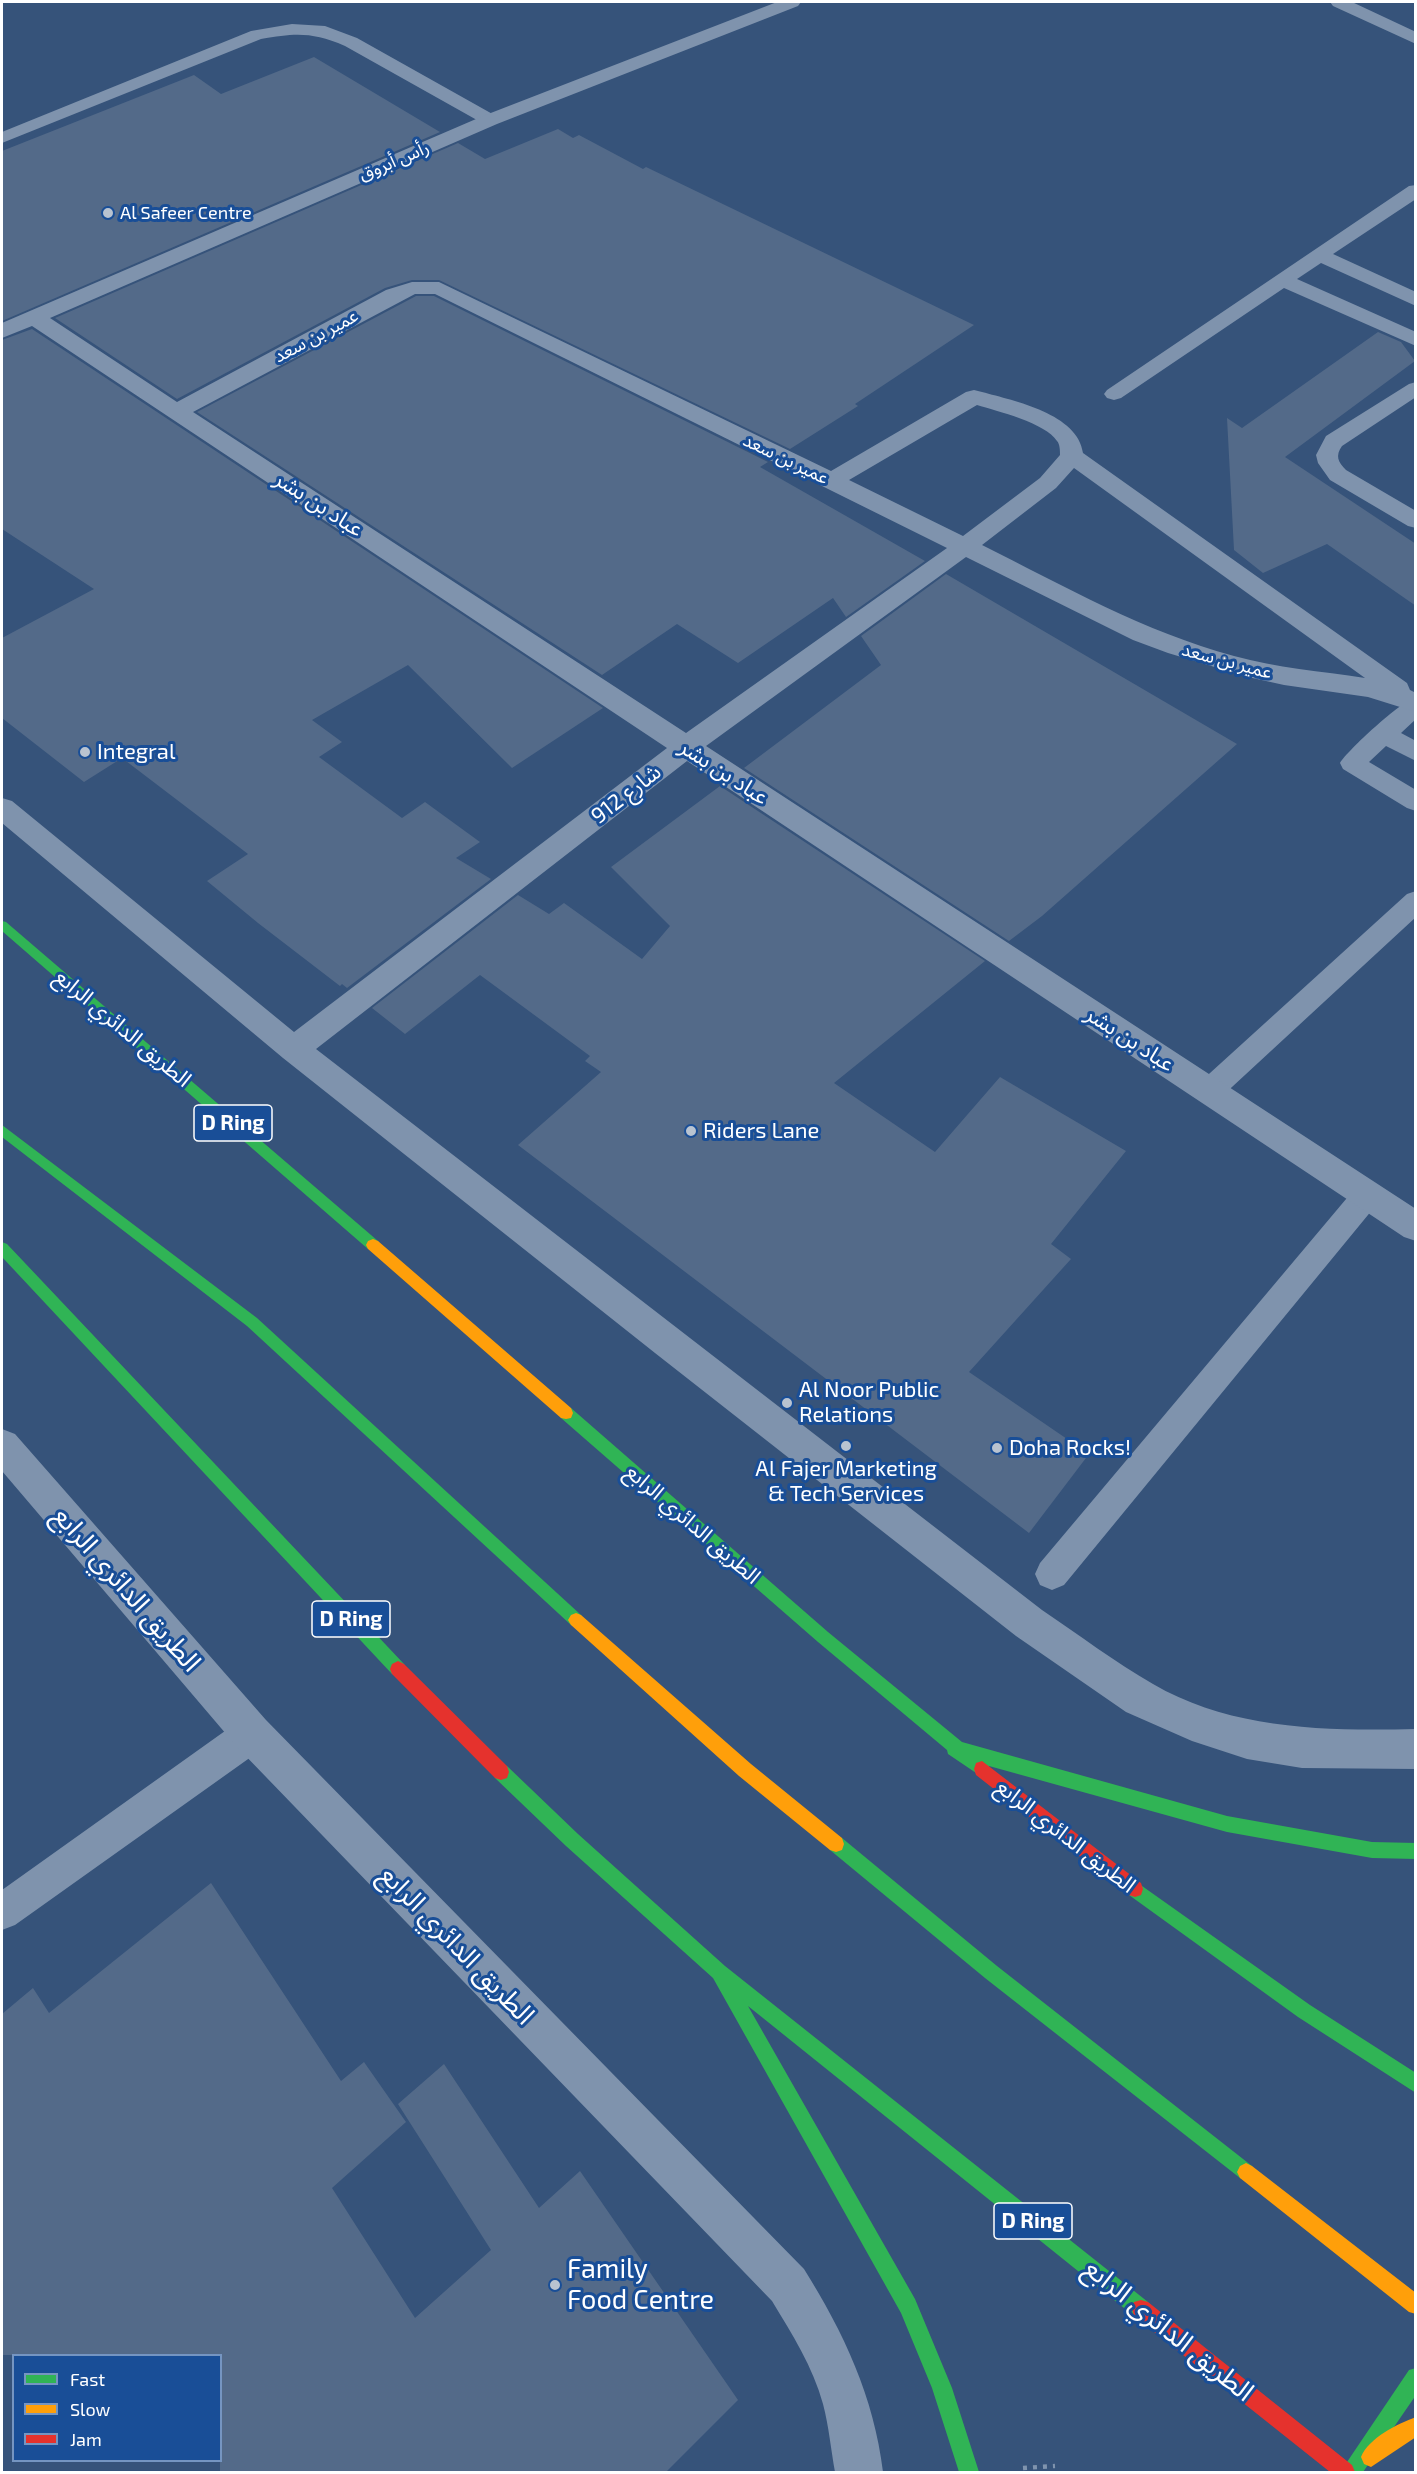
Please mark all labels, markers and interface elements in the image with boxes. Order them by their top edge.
street label: رأس أبروق [356,137,432,185]
place label: Al Safeer Centre [120,202,252,224]
marker: Al Safeer Centre [101,206,115,220]
street label: عمير بن سعد [270,305,362,367]
street label: عمير بن سعد [740,429,832,489]
street label: عباد بن بشر [270,466,368,542]
street label: عمير بن سعد [1180,639,1274,683]
street label: عباد بن بشر [675,734,773,810]
place label: Integral [97,739,175,765]
marker: Integral [78,745,92,759]
street label: شارع 912 [586,759,666,829]
street label: الطريق الدائري الرابع [49,963,197,1093]
street label: عباد بن بشر [1081,1001,1179,1077]
road number: D Ring [194,1105,272,1141]
place label: Riders Lane [703,1118,819,1144]
marker: Riders Lane [684,1124,698,1138]
place label: Al Noor Public Relations [799,1377,939,1428]
marker: Al Noor Public Relations [780,1396,794,1410]
place label: Doha Rocks! [1009,1435,1131,1461]
marker: Al Fajer Marketing & Tech Services [839,1439,853,1453]
marker: Doha Rocks! [990,1441,1004,1455]
place label: Al Fajer Marketing & Tech Services [755,1456,937,1508]
street label: الطريق الدائري الرابع [620,1458,766,1590]
street label: الطريق الدائري الرابع [46,1500,208,1678]
road number: D Ring [312,1601,390,1637]
street label: الطريق الدائري الرابع [991,1773,1141,1899]
street label: الطريق الدائري الرابع [373,1859,541,2031]
road number: D Ring [994,2203,1072,2239]
street label: الطريق الدائري الرابع [1078,2252,1260,2408]
place label: Family Food Centre [567,2253,714,2316]
marker: Family Food Centre [548,2278,562,2292]
legend [12,2354,222,2462]
text: Fast [70,2368,105,2390]
text: Slow [70,2398,110,2420]
text: Jam [70,2428,102,2450]

